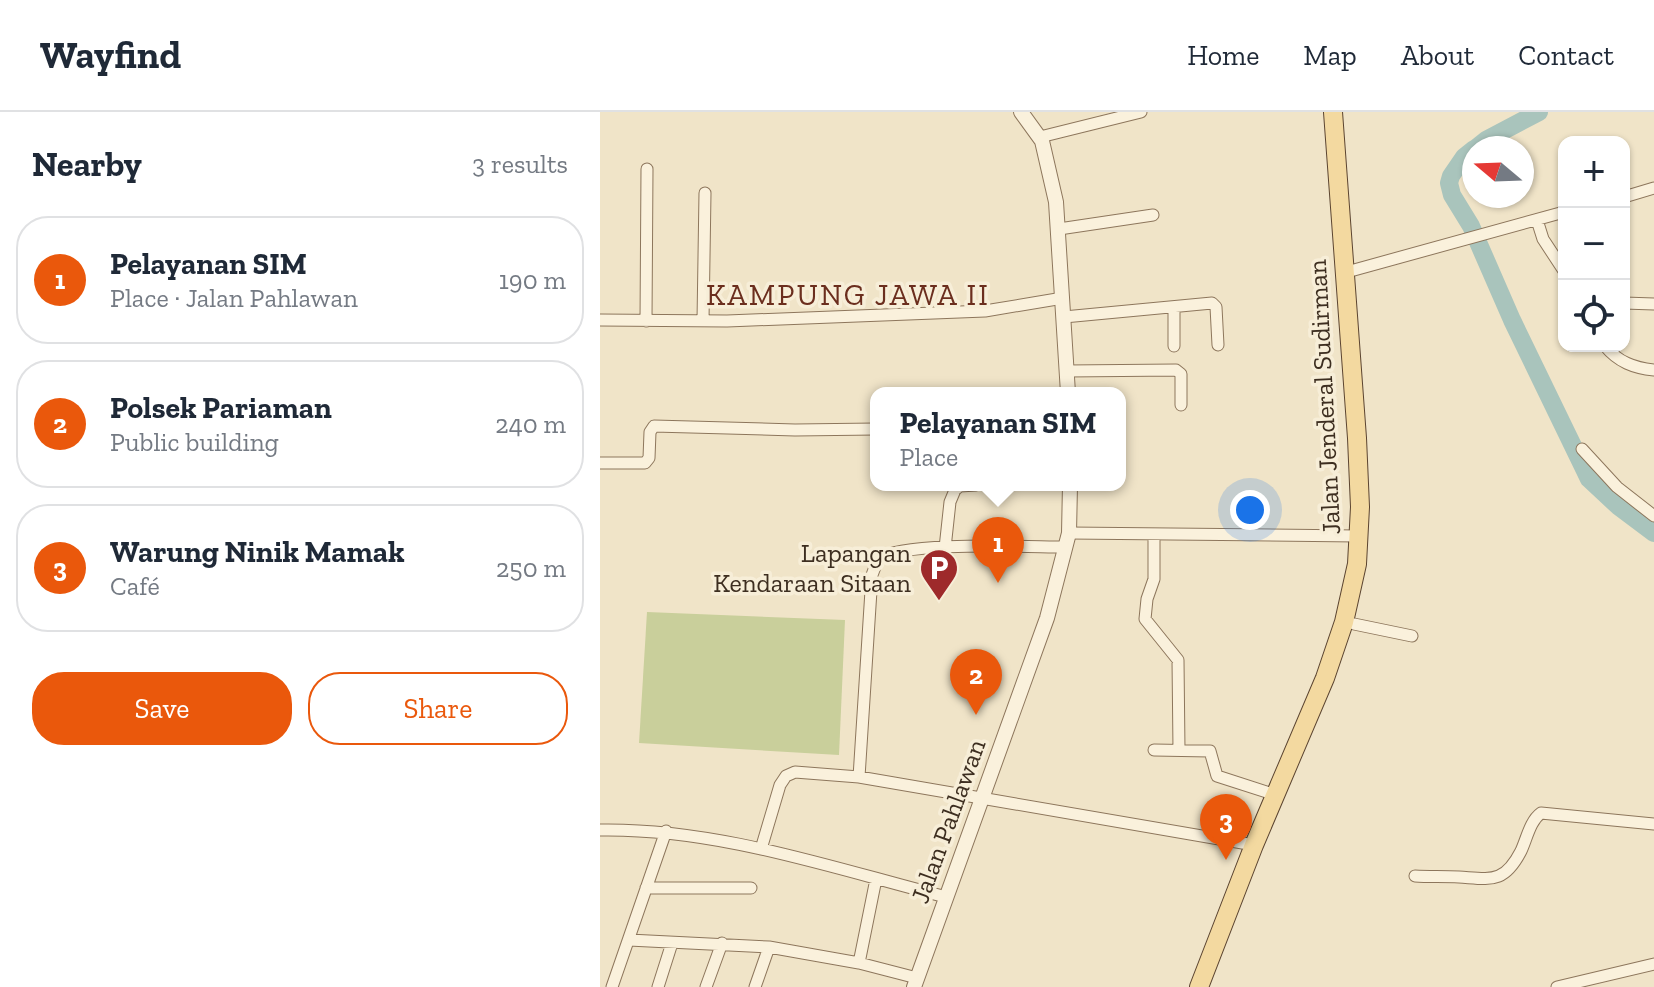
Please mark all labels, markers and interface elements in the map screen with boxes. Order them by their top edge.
text: Wayfind [40,32,181,78]
text: Home [1187,39,1259,72]
text: Map [1303,39,1357,72]
text: About [1401,39,1474,72]
text: Contact [1518,39,1614,72]
north arrow [1462,136,1534,208]
map controls [1558,136,1630,352]
button: + [1558,136,1630,208]
text: Nearby [32,144,142,185]
text: 3 results [472,148,568,180]
button: − [1558,208,1630,280]
text: Pelayanan SIM [110,246,307,282]
street label: Jalan Jenderal Sudirman [1301,259,1347,535]
text: 1 [55,264,65,296]
text: 190 m [499,264,566,296]
district label: KAMPUNG JAWA II [706,277,990,313]
button: locate [1558,280,1630,352]
text: Place · Jalan Pahlawan [110,282,358,314]
popup [870,387,1126,491]
text: Polsek Pariaman [110,390,332,426]
text: Pelayanan SIM [900,405,1096,441]
text: 2 [53,408,67,440]
text: 240 m [495,408,566,440]
text: Public building [110,426,279,458]
text: Place [900,441,958,473]
your location [1230,490,1270,530]
pin: 1 [972,517,1024,583]
text: Warung Ninik Mamak [110,534,405,570]
place label: Lapangan Kendaraan Sitaan [713,537,911,599]
parking icon: Lapangan Kendaraan Sitaan [918,547,960,602]
text: 3 [53,552,67,584]
text: 250 m [496,552,566,584]
text: Café [110,570,160,602]
pin: 2 [950,649,1002,715]
button: Save [32,672,292,745]
button: Share [308,672,568,745]
street label: Jalan Pahlawan [904,735,993,907]
pin: 3 [1200,794,1252,860]

